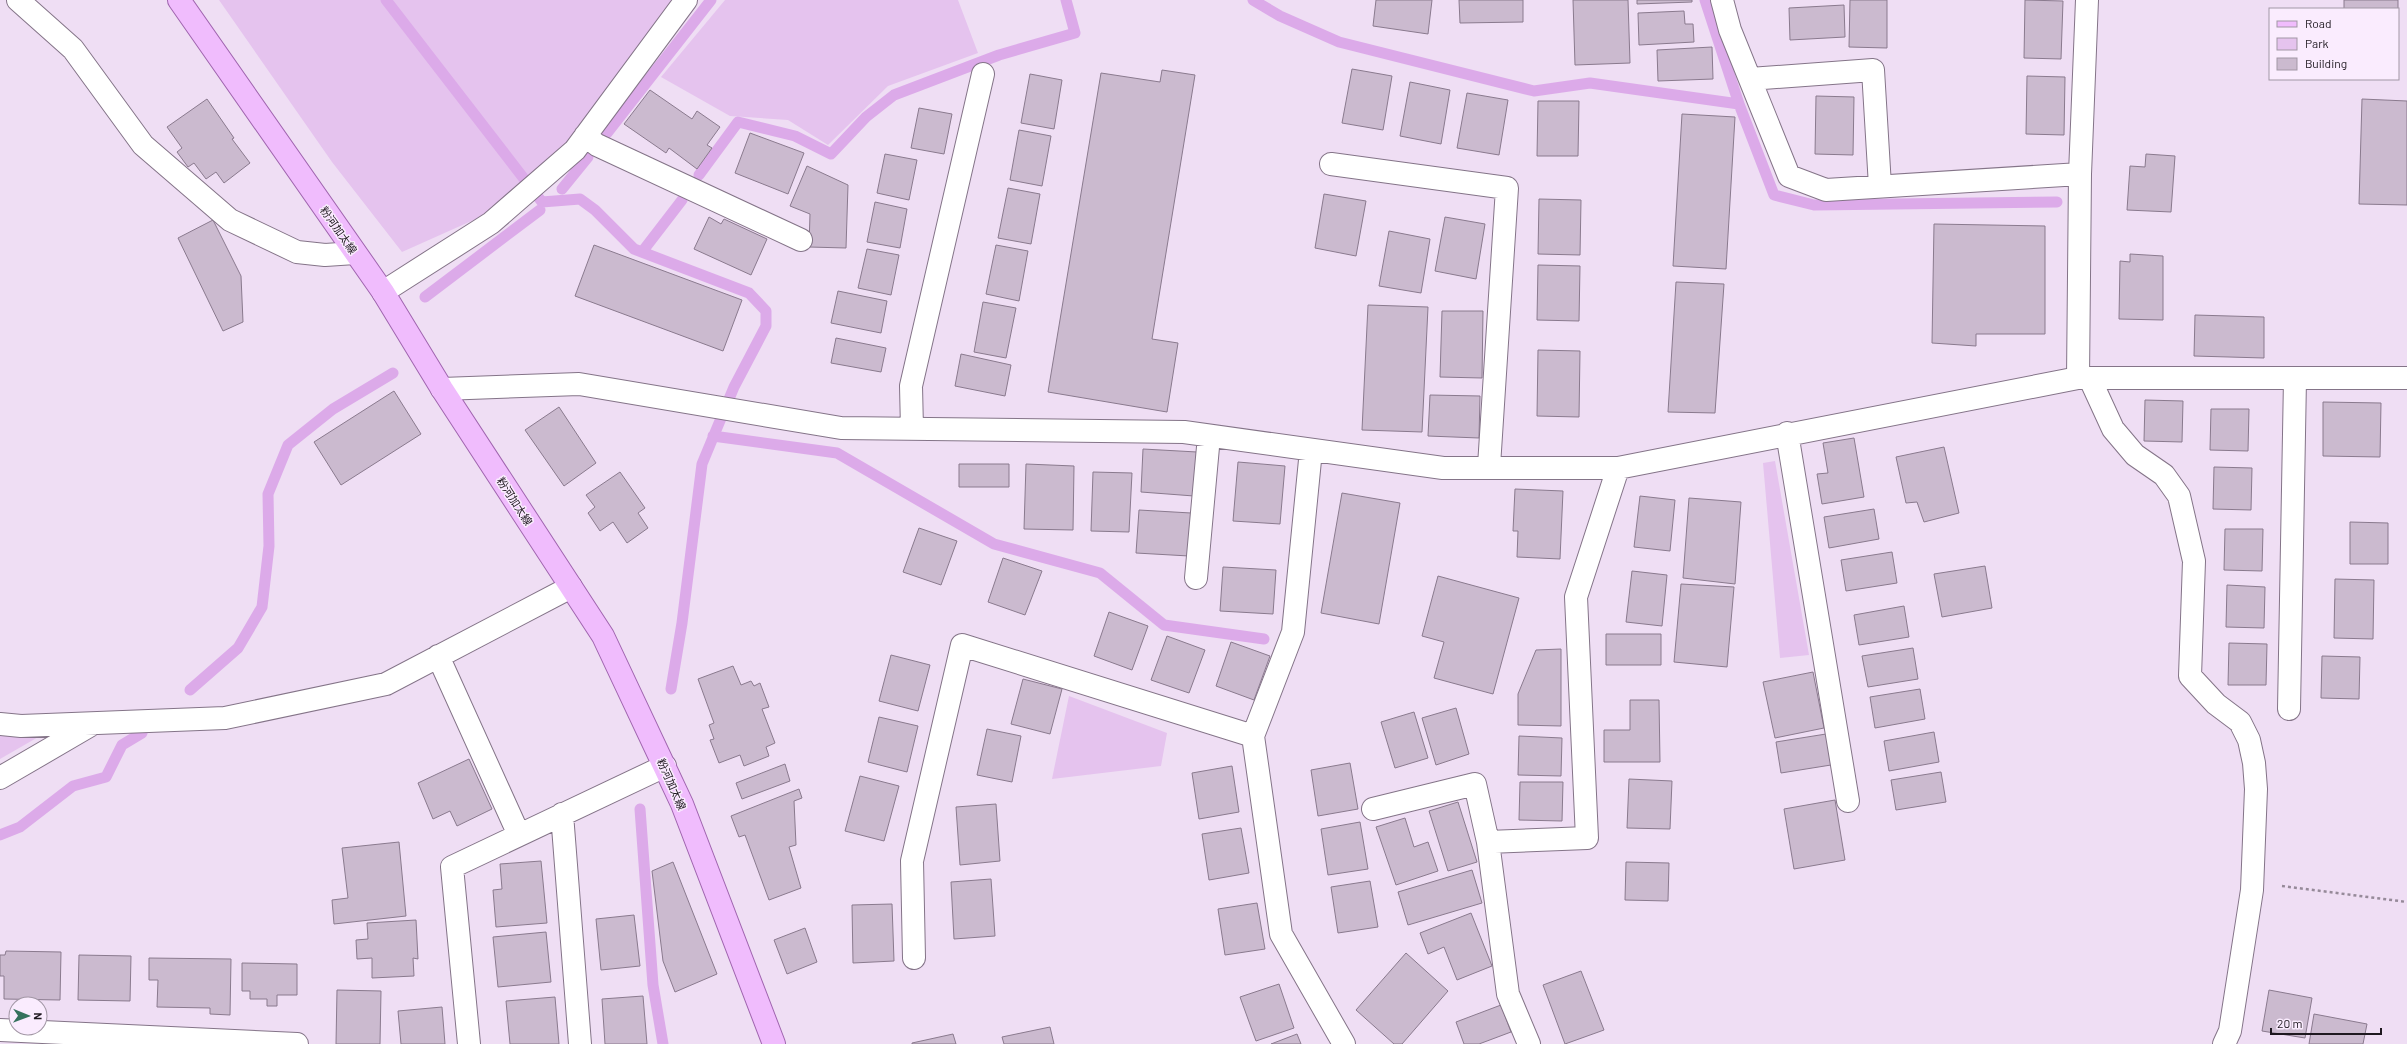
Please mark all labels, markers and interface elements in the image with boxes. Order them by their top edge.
legend [2269,8,2399,80]
text: Road [2305,16,2332,30]
text: Park [2305,36,2329,50]
text: Building [2305,56,2347,70]
street label: 粉河加太線 [318,204,360,256]
street label: 粉河加太線 [495,474,535,528]
street label: 粉河加太線 [655,756,689,812]
north arrow [8,996,48,1036]
scale bar [2271,1010,2381,1036]
text: N [32,1012,45,1020]
text: 20 m [2277,1016,2303,1030]

